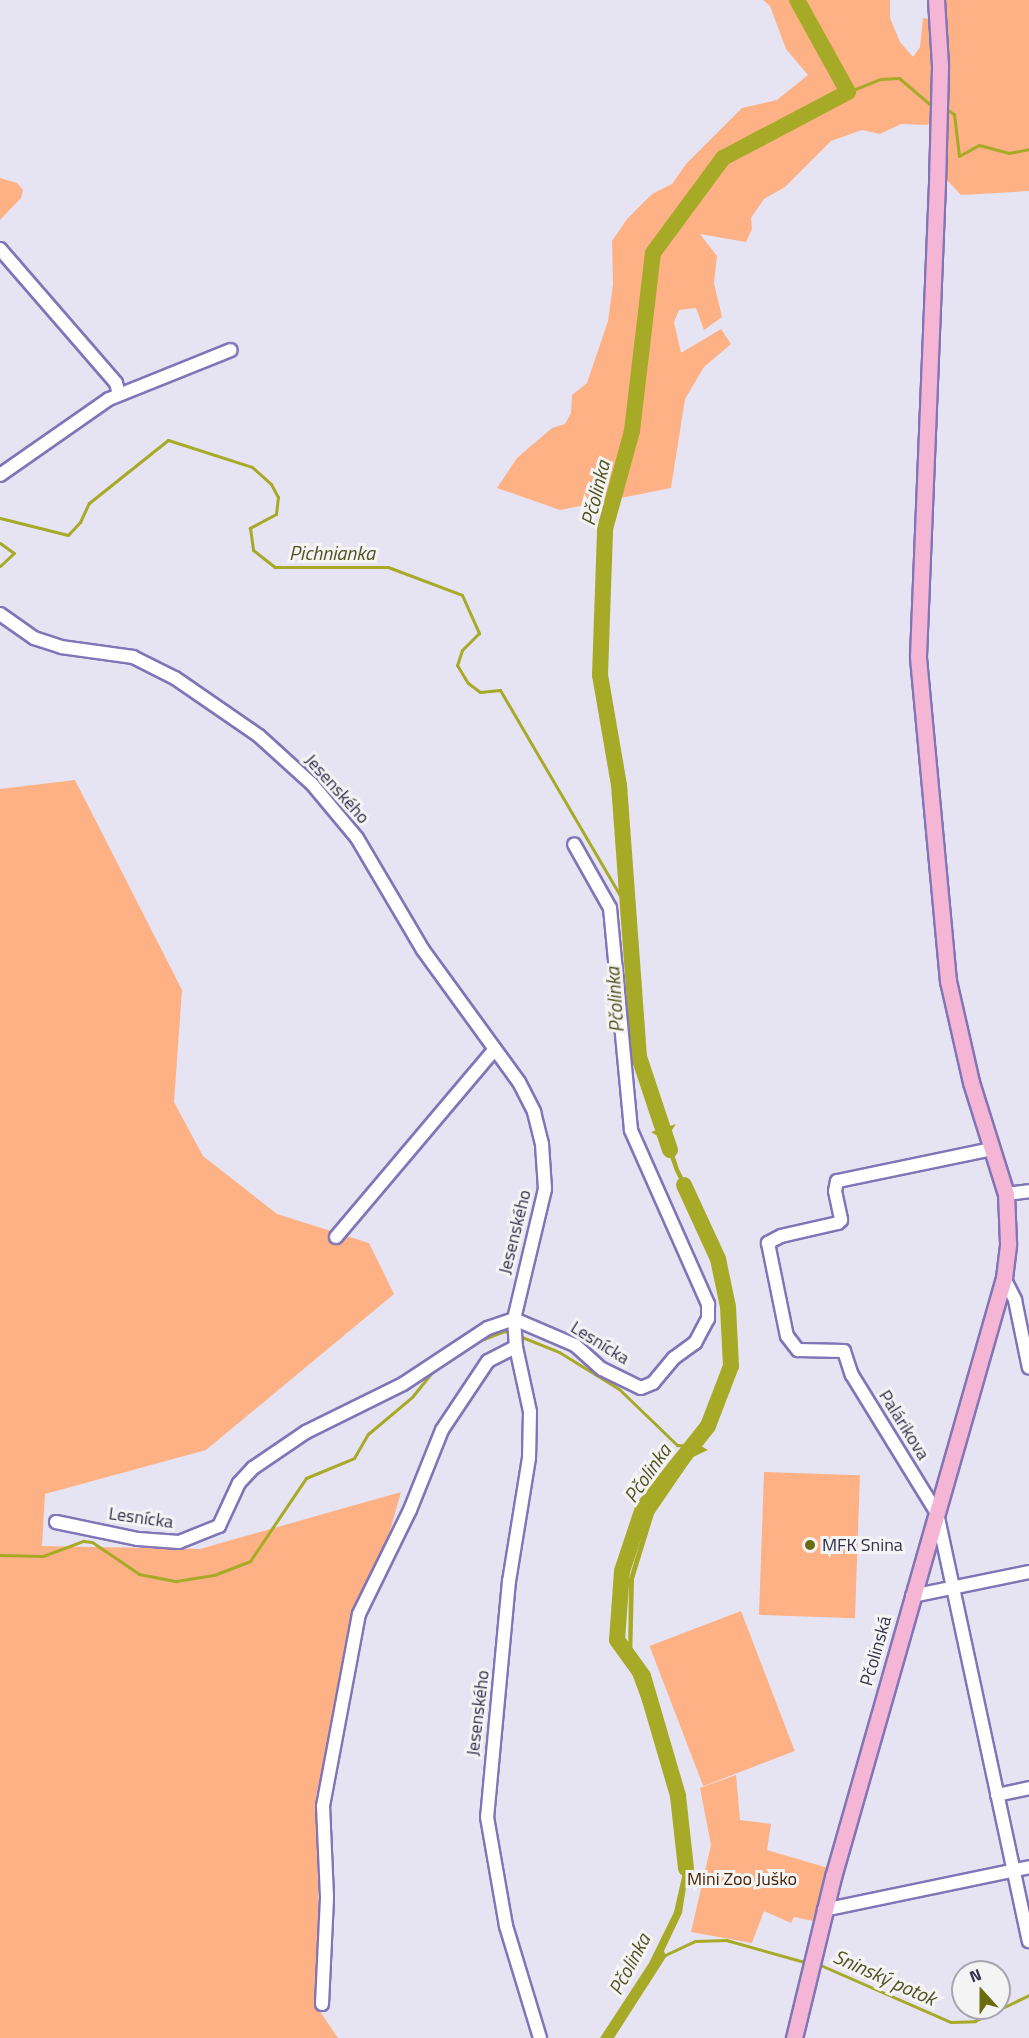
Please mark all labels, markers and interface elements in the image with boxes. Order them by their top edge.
water label: Pčolinka [575,458,615,528]
water label: Pichnianka [289,540,375,564]
street label: Jesenského [300,750,374,828]
water label: Pčolinka [600,966,628,1034]
street label: Jesenského [494,1187,536,1277]
street label: Lesnícka [567,1317,633,1369]
street label: Palárikova [874,1386,934,1464]
water label: Pčolinka [618,1439,676,1507]
street label: Lesnícka [107,1503,175,1533]
place label: MFK Snina [822,1534,903,1556]
marker: MFK Snina [803,1538,817,1552]
street label: Pčolinská [856,1614,896,1688]
street label: Jesenského [462,1669,494,1757]
park label: Mini Zoo Juško [687,1868,797,1890]
water label: Pčolinka [603,1929,655,1999]
water label: Sninský potok [830,1944,940,2010]
north arrow [951,1960,1011,2020]
text: N [966,1962,985,1988]

